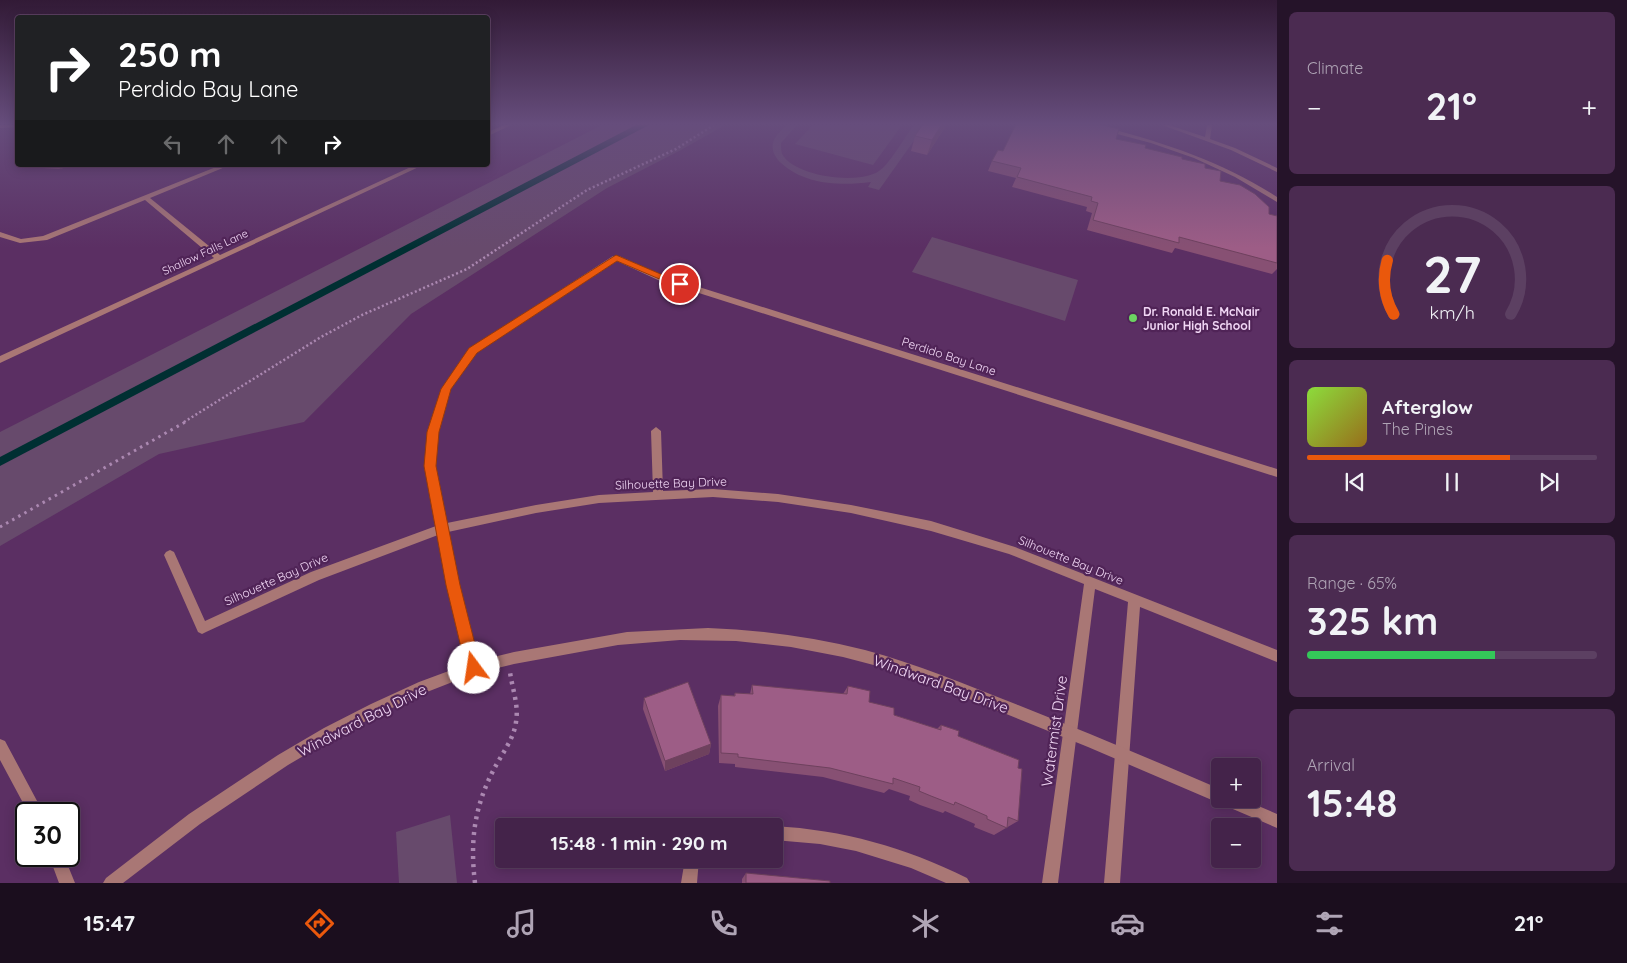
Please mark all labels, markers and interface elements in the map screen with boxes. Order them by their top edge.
text: 250 m [118,32,222,76]
icon: right [35,35,100,100]
text: Climate [1307,58,1363,78]
text: Perdido Bay Lane [118,75,298,103]
text: 21° [1426,82,1477,130]
text: − [1307,90,1322,125]
text: + [1581,90,1597,125]
icon: left [159,130,187,158]
icon: ahead [212,130,240,158]
icon: ahead [265,130,293,158]
icon: right [318,130,346,158]
street label: Shallow Falls Lane [160,226,250,278]
text: 27 [1423,241,1481,306]
pin [659,263,701,305]
icon: arrive [666,270,694,298]
text: km/h [1429,301,1475,323]
place label: Dr. Ronald E. McNair Junior High School [1143,304,1260,333]
marker: Dr. Ronald E. McNair Junior High School [1127,312,1139,324]
street label: Perdido Bay Lane [900,334,998,378]
text: Afterglow [1382,395,1473,419]
text: The Pines [1382,419,1453,439]
icon: previous [1341,468,1369,496]
icon: pause [1438,468,1466,496]
icon: next [1535,468,1563,496]
street label: Silhouette Bay Drive [615,474,727,492]
street label: Silhouette Bay Drive [1016,532,1126,588]
street label: Silhouette Bay Drive [222,549,330,609]
text: Range · 65% [1307,573,1397,593]
text: 325 km [1307,597,1438,645]
position arrow [447,641,499,693]
street label: Windward Bay Drive [871,651,1011,717]
street label: Watermist Drive [1037,674,1071,788]
street label: Windward Bay Drive [294,679,430,761]
text: Arrival [1307,755,1355,775]
map controls [1211,758,1261,868]
button: + [1211,758,1261,808]
text: 15:48 [1307,779,1397,827]
speed limit sign: 30 [15,802,80,867]
button: − [1211,818,1261,868]
text: 15:48 · 1 min · 290 m [551,831,727,855]
icon: directions [302,906,337,941]
icon: music [504,906,539,941]
icon: phone [706,906,741,941]
icon: climate [908,906,943,941]
icon: car [1110,906,1145,941]
icon: filters [1312,906,1347,941]
text: 15:47 [83,909,135,937]
text: 21° [1514,909,1543,937]

